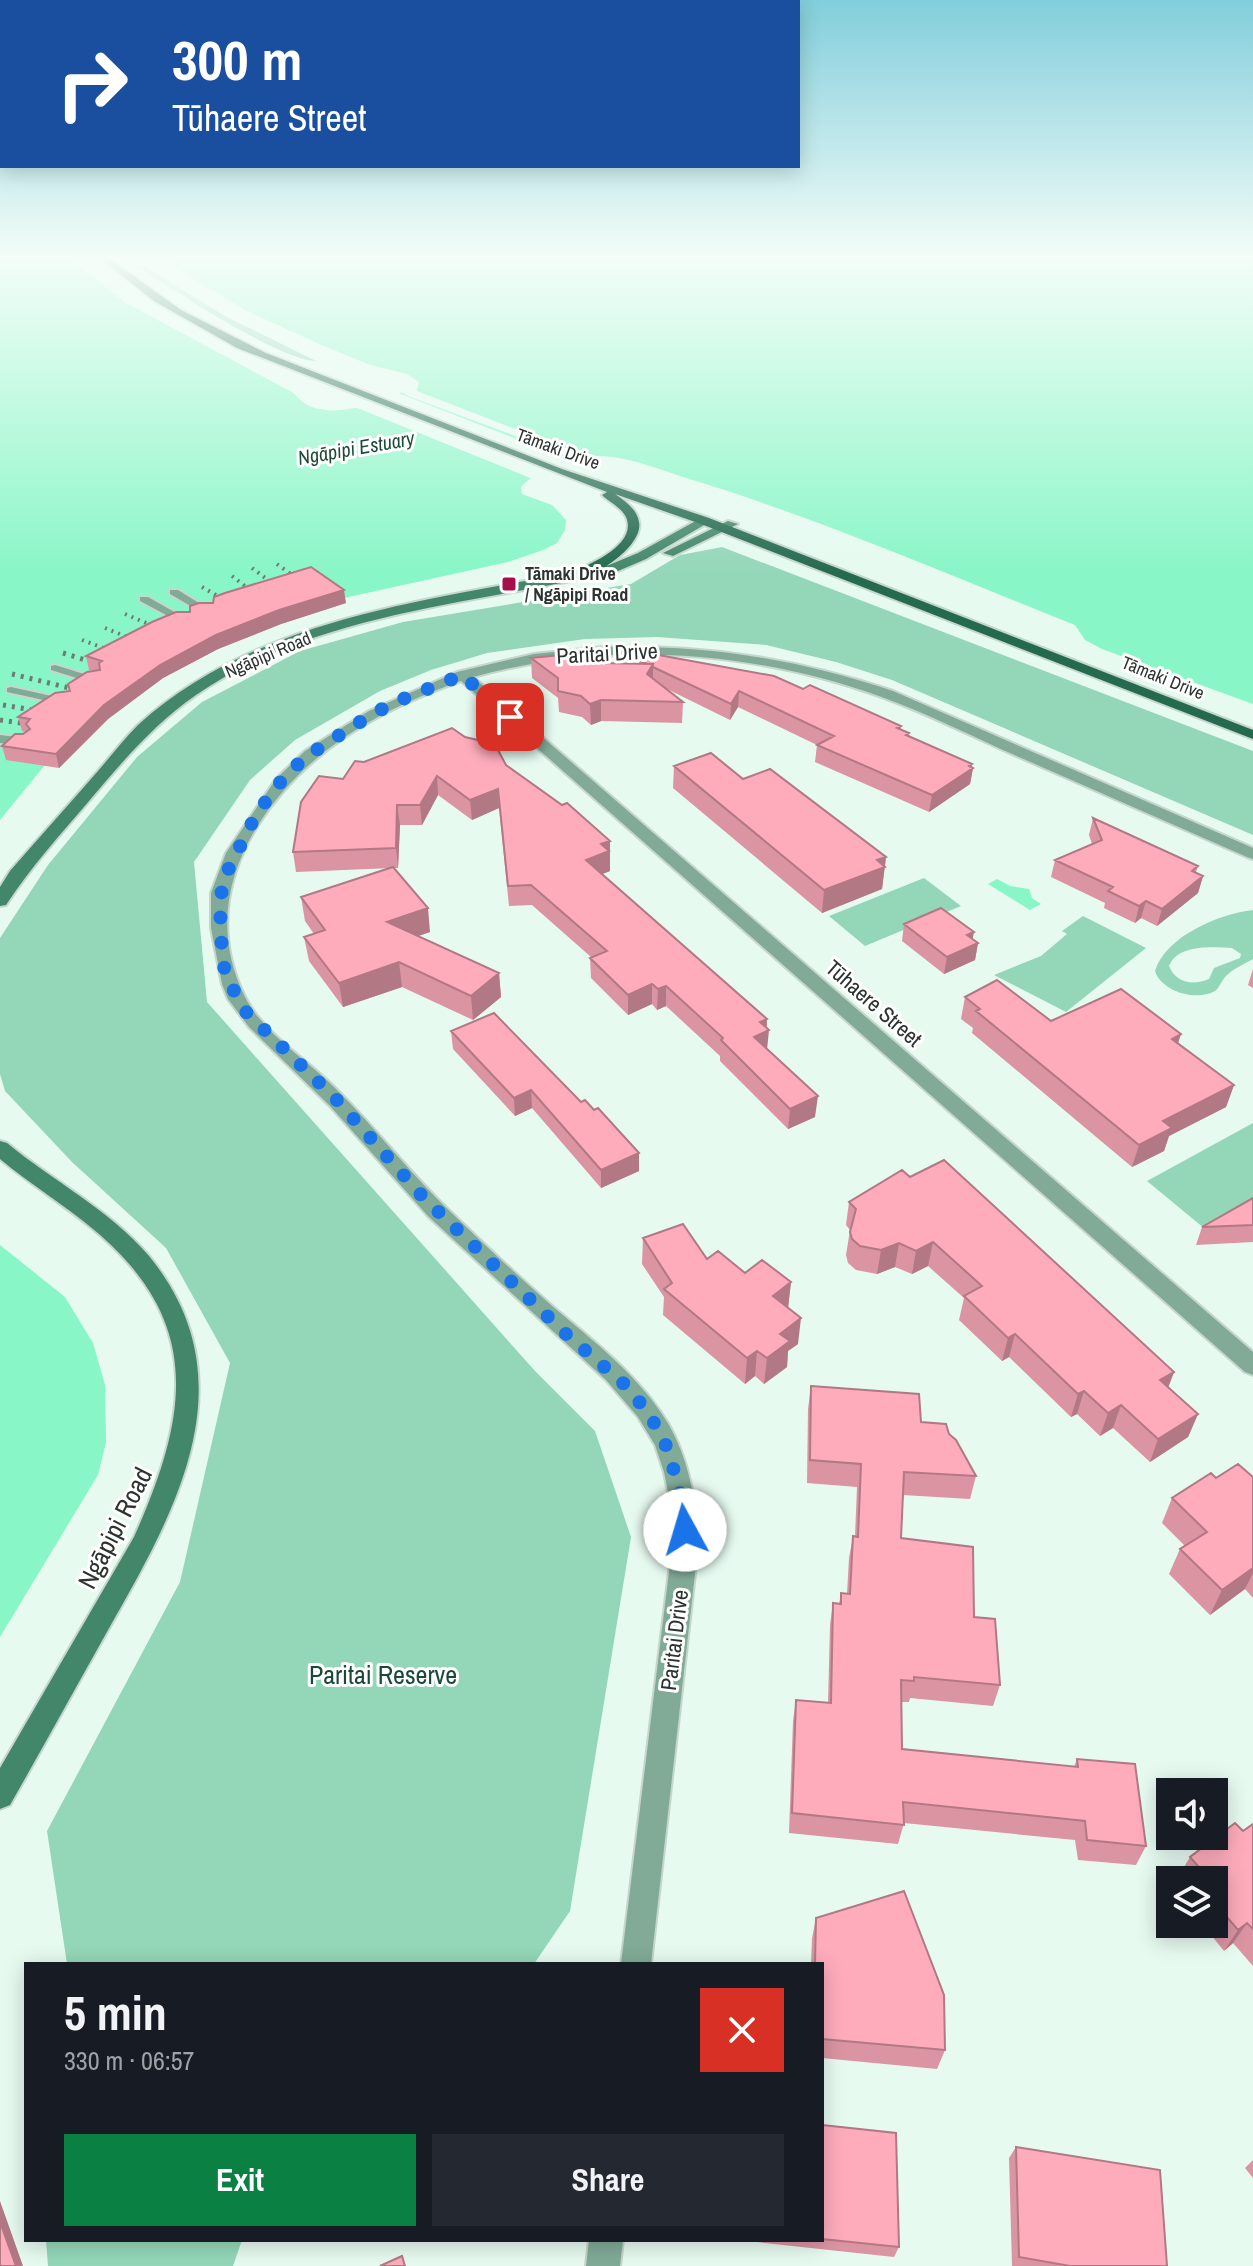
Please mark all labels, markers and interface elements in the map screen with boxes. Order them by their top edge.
text: 300 m [172,22,302,97]
icon: right [40,32,144,136]
text: Tūhaere Street [172,94,366,142]
street label: Tāmaki Drive [513,422,603,475]
water label: Ngāpipi Estuary [296,424,417,471]
place label: Tāmaki Drive / Ngāpipi Road [525,561,628,607]
marker: Tāmaki Drive / Ngāpipi Road [500,575,518,593]
street label: Ngāpipi Road [221,625,315,684]
street label: Paritai Drive [556,635,658,671]
street label: Tāmaki Drive [1118,650,1208,705]
pin [476,683,544,751]
icon: arrive [488,695,532,739]
street label: Tūhaere Street [819,953,929,1053]
street label: Ngāpipi Road [69,1461,160,1594]
position arrow [643,1488,727,1572]
street label: Paritai Drive [653,1588,695,1692]
park label: Paritai Reserve [309,1657,457,1692]
map controls [1156,1778,1228,1938]
button: sound [1156,1778,1228,1850]
button: layers [1156,1866,1228,1938]
text: 5 min [64,1980,167,2045]
button: close [700,1988,784,2072]
text: 330 m · 06:57 [64,2043,194,2078]
button: Exit [64,2134,416,2226]
button: Share [432,2134,784,2226]

